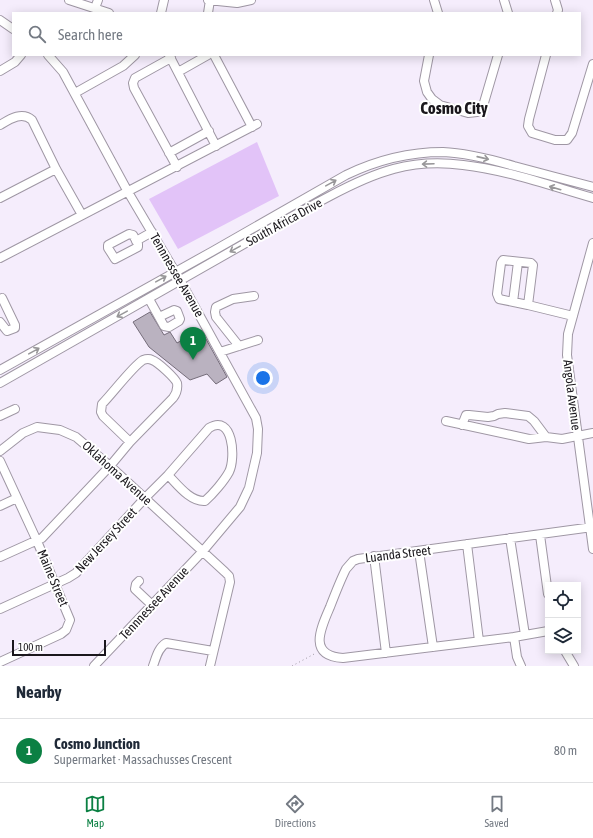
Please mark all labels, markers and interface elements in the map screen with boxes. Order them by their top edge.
search box [12,12,581,56]
icon: search [26,23,48,45]
text: Search here [58,26,123,43]
district label: Cosmo City [420,98,488,118]
one-way arrow [476,154,489,162]
one-way arrow [422,160,435,167]
one-way arrow [325,179,337,187]
one-way arrow [549,184,562,191]
street label: South Africa Drive [243,195,325,249]
street label: Tennnessee Avenue [147,230,207,320]
one-way arrow [229,246,241,254]
one-way arrow [155,275,167,283]
one-way arrow [116,310,128,318]
pin: 1 [180,327,206,360]
one-way arrow [28,347,40,354]
street label: Angola Avenue [560,359,584,431]
your location [253,368,273,388]
street label: Oklahoma Avenue [79,438,155,508]
street label: New Jersey Street [72,504,140,575]
street label: Luanda Street [364,542,432,565]
street label: Maine Street [34,547,72,609]
street label: Tennnessee Avenue [116,563,192,643]
map controls [545,582,581,654]
button: locate [545,582,581,618]
button: layers [545,618,581,654]
scale bar [12,638,106,657]
text: 100 m [18,641,43,653]
text: Nearby [16,682,62,702]
text: Cosmo Junction [54,735,140,752]
text: 1 [26,743,32,758]
text: 80 m [554,743,577,758]
text: Supermarket · Massachusses Crescent [54,752,232,767]
tab: Map [84,793,106,829]
tab: Directions [275,793,316,829]
tab: Saved [484,793,509,829]

